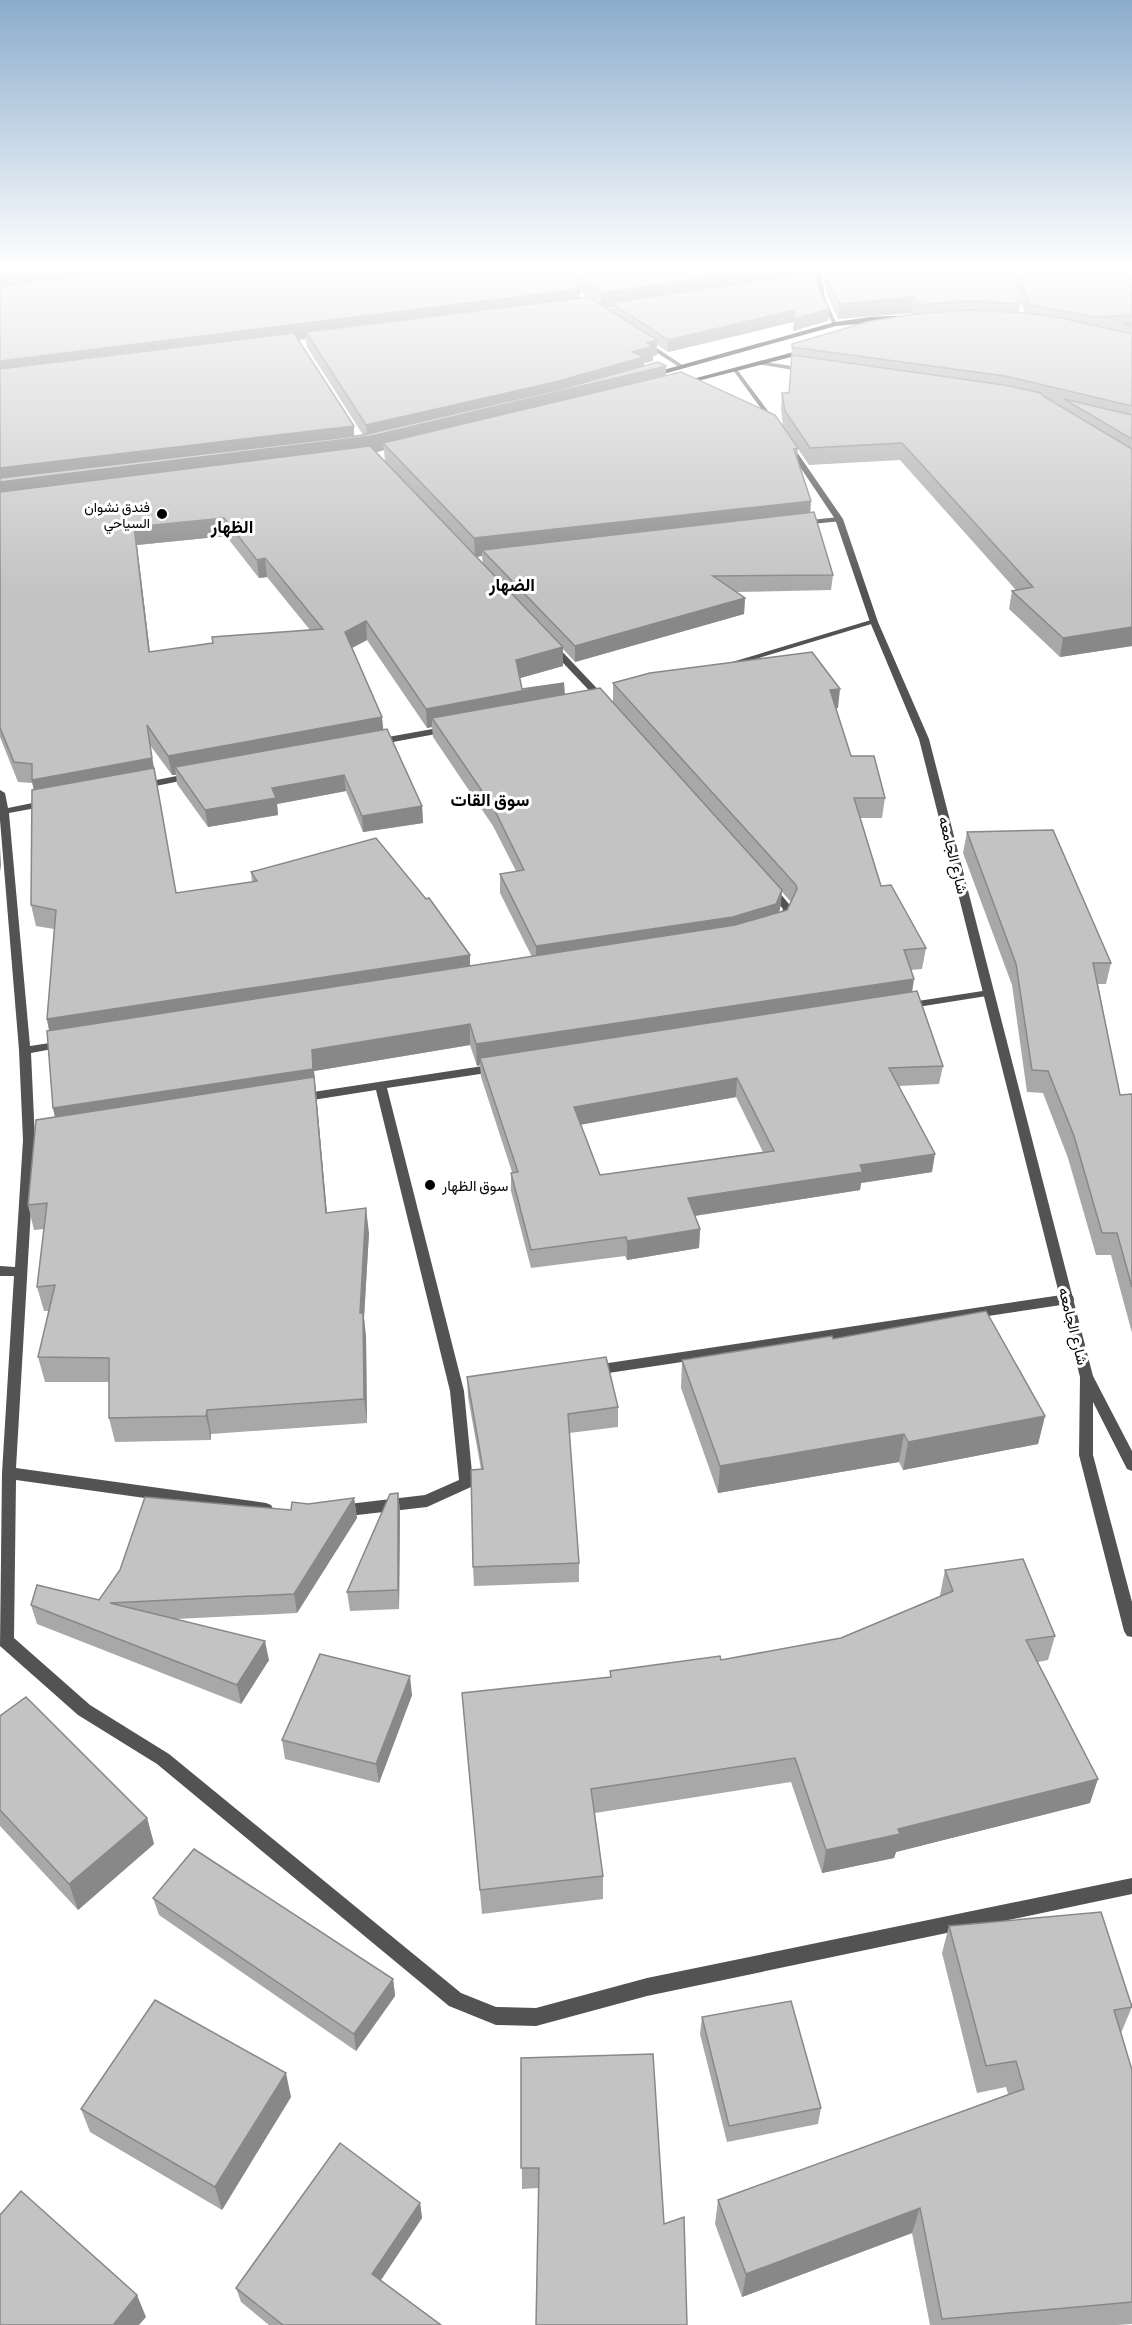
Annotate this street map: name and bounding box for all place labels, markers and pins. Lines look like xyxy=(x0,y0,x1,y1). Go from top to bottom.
place label: فندق نشوان السياحي xyxy=(84,498,150,535)
marker: فندق نشوان السياحي xyxy=(155,507,169,521)
place label: سوق الظهار xyxy=(441,1176,508,1195)
marker: سوق الظهار xyxy=(423,1178,437,1192)

